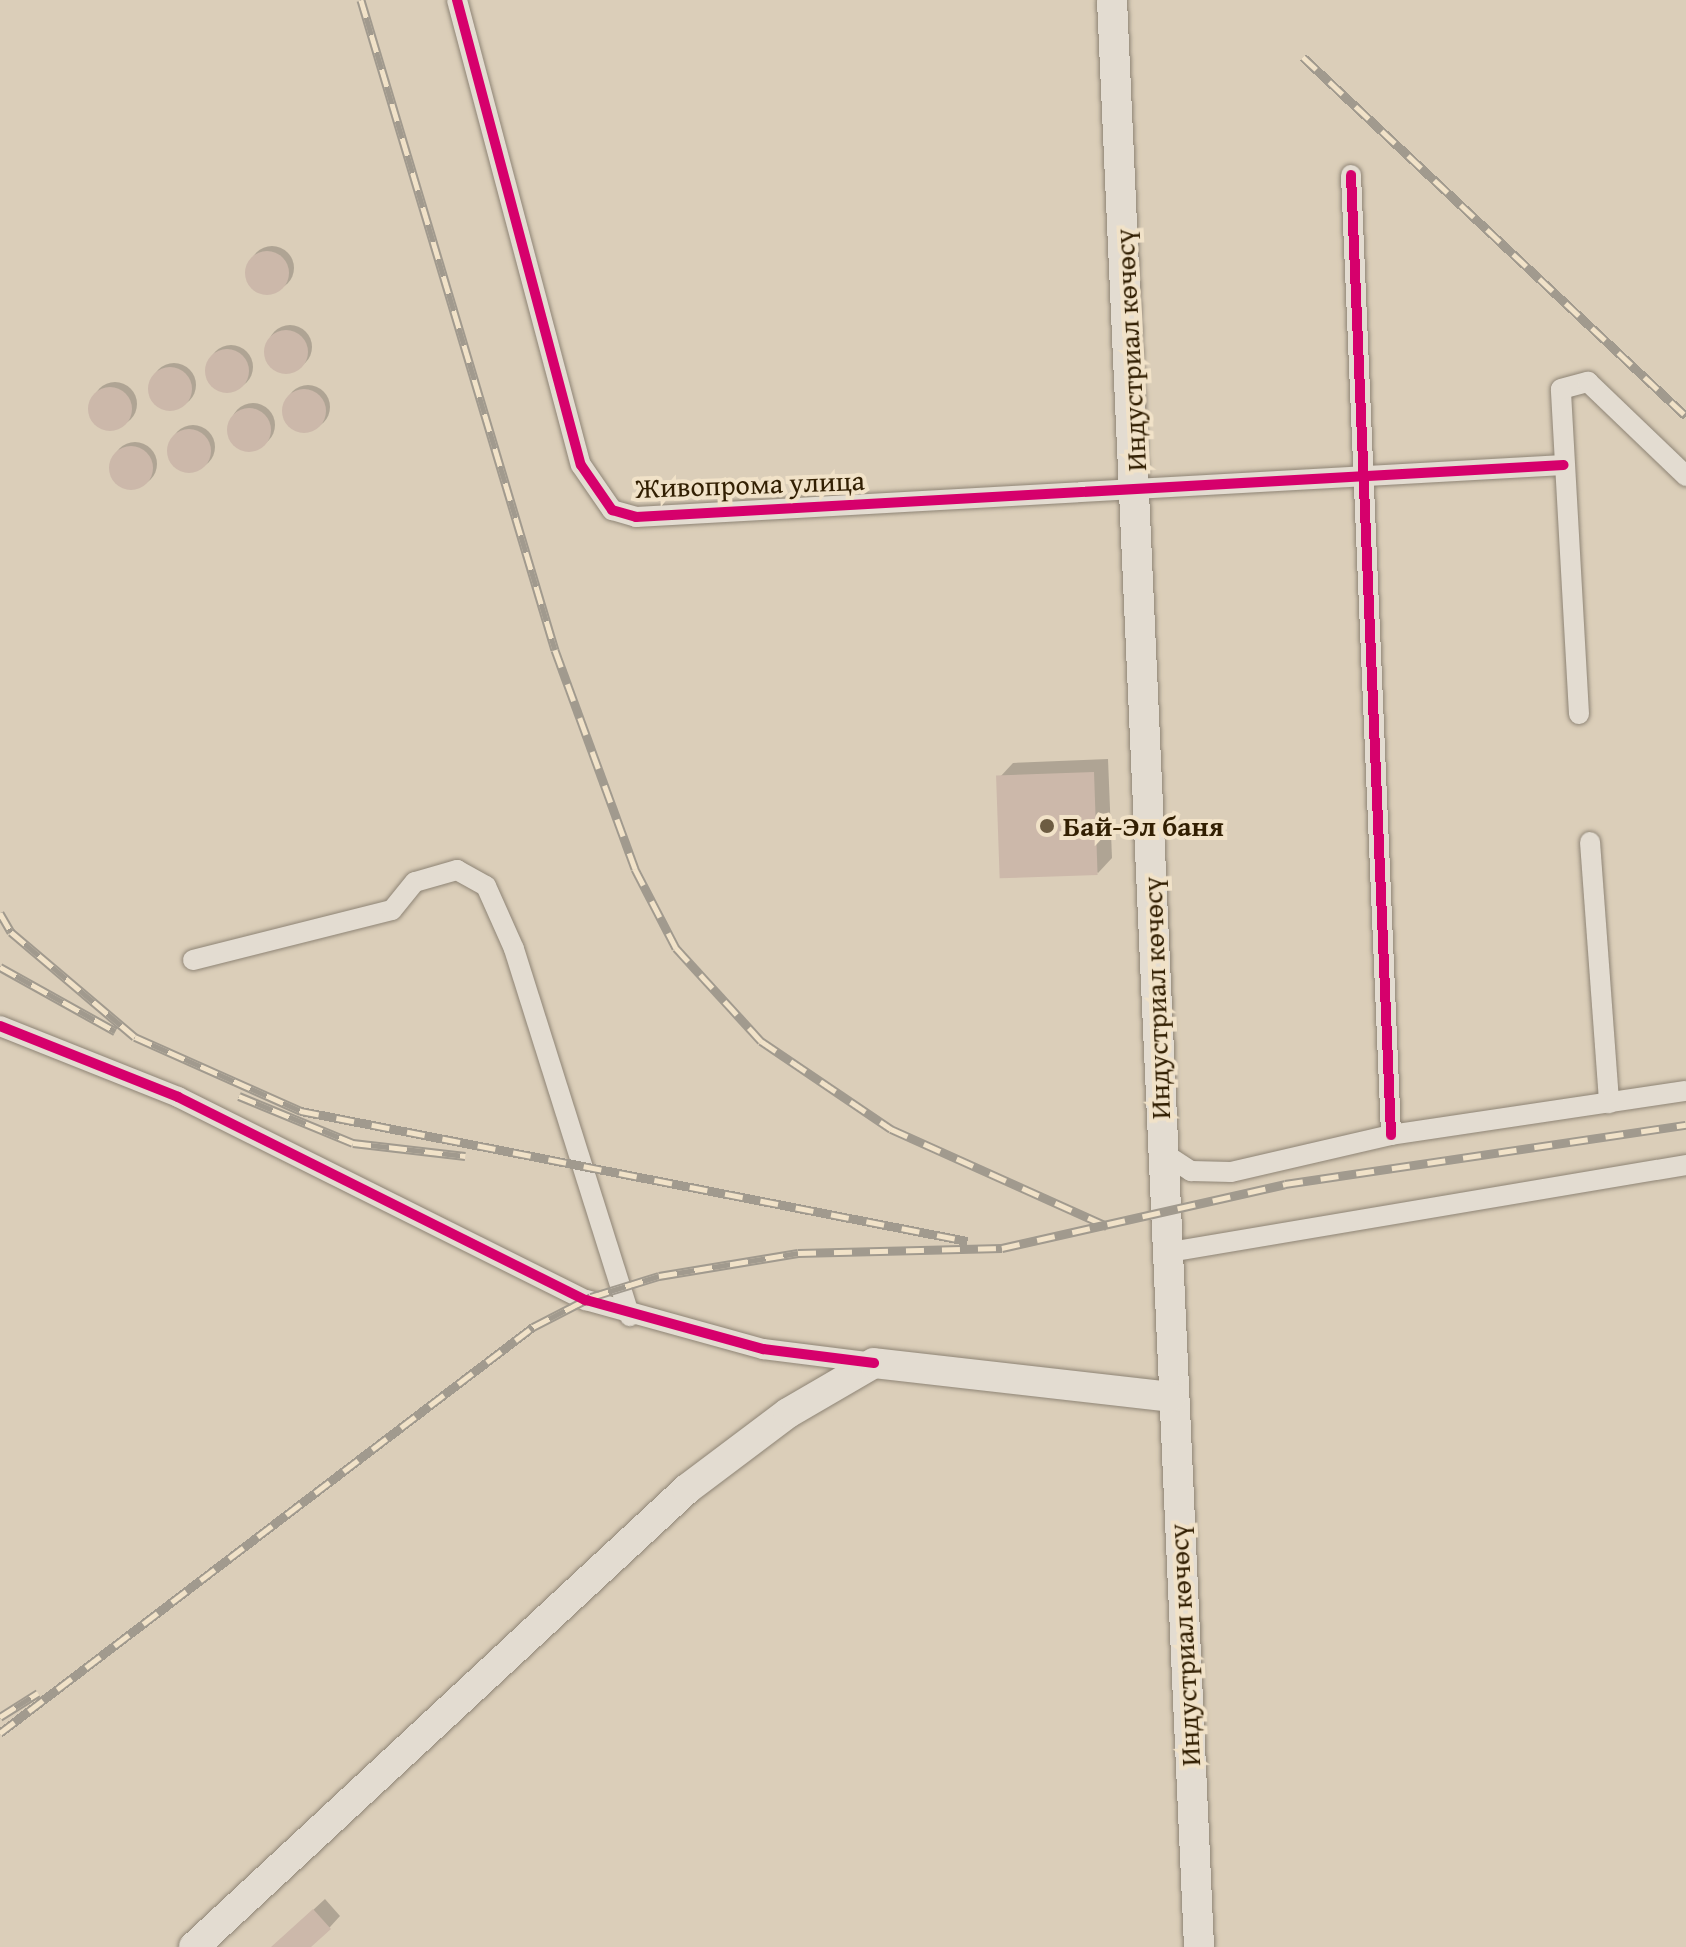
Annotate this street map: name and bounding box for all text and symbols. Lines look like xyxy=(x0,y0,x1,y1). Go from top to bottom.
street label: Индустриал көчөсү xyxy=(1107,228,1153,472)
street label: Живопрома улица xyxy=(635,463,865,505)
place label: Бай-Эл баня xyxy=(1063,809,1224,843)
marker: Бай-Эл баня xyxy=(1038,817,1056,835)
street label: Индустриал көчөсү xyxy=(1135,876,1177,1120)
street label: Индустриал көчөсү xyxy=(1161,1523,1207,1767)

